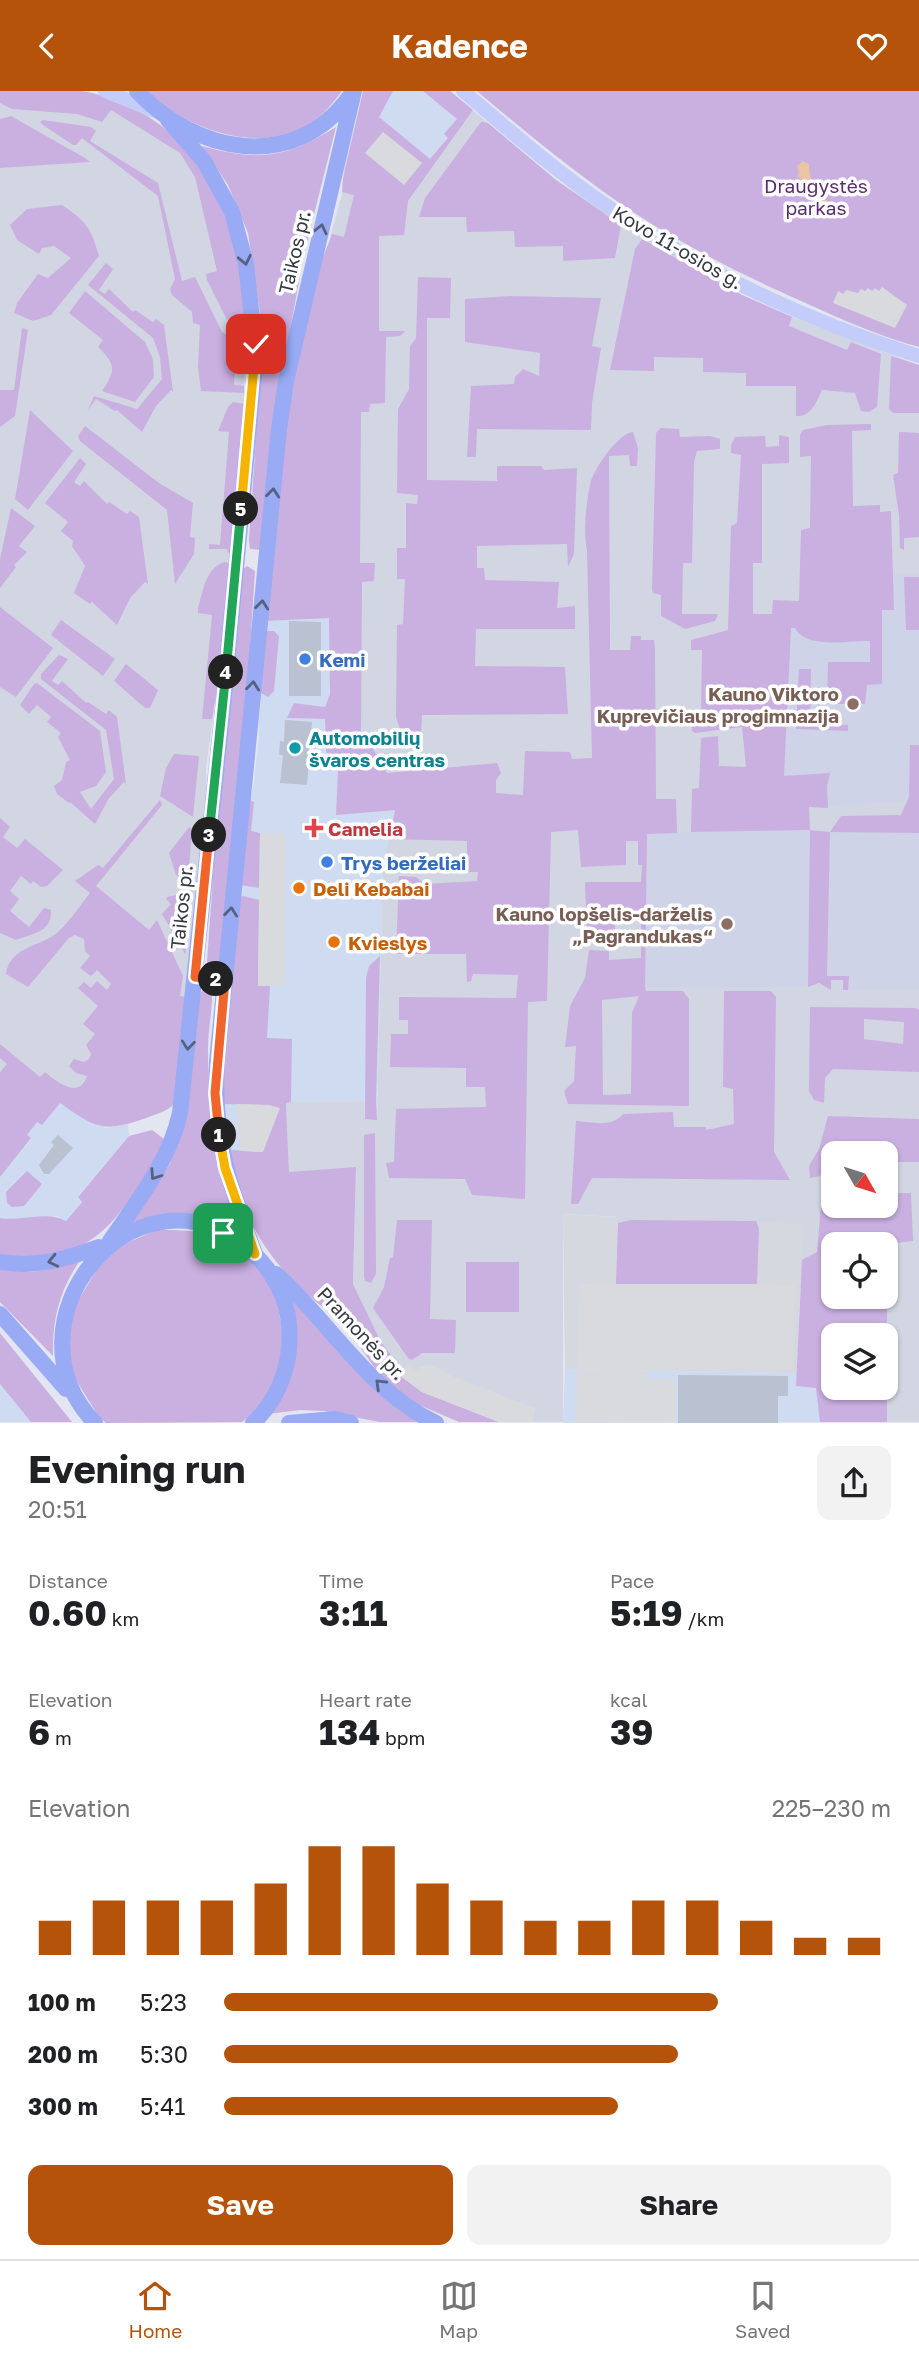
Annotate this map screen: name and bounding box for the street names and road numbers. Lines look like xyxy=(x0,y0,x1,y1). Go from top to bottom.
street label: Kovo 11-osios g. xyxy=(609,201,747,293)
street label: Taikos pr. xyxy=(273,208,315,296)
street label: Taikos pr. xyxy=(165,864,197,950)
street label: Pramonės pr. xyxy=(313,1282,411,1384)

